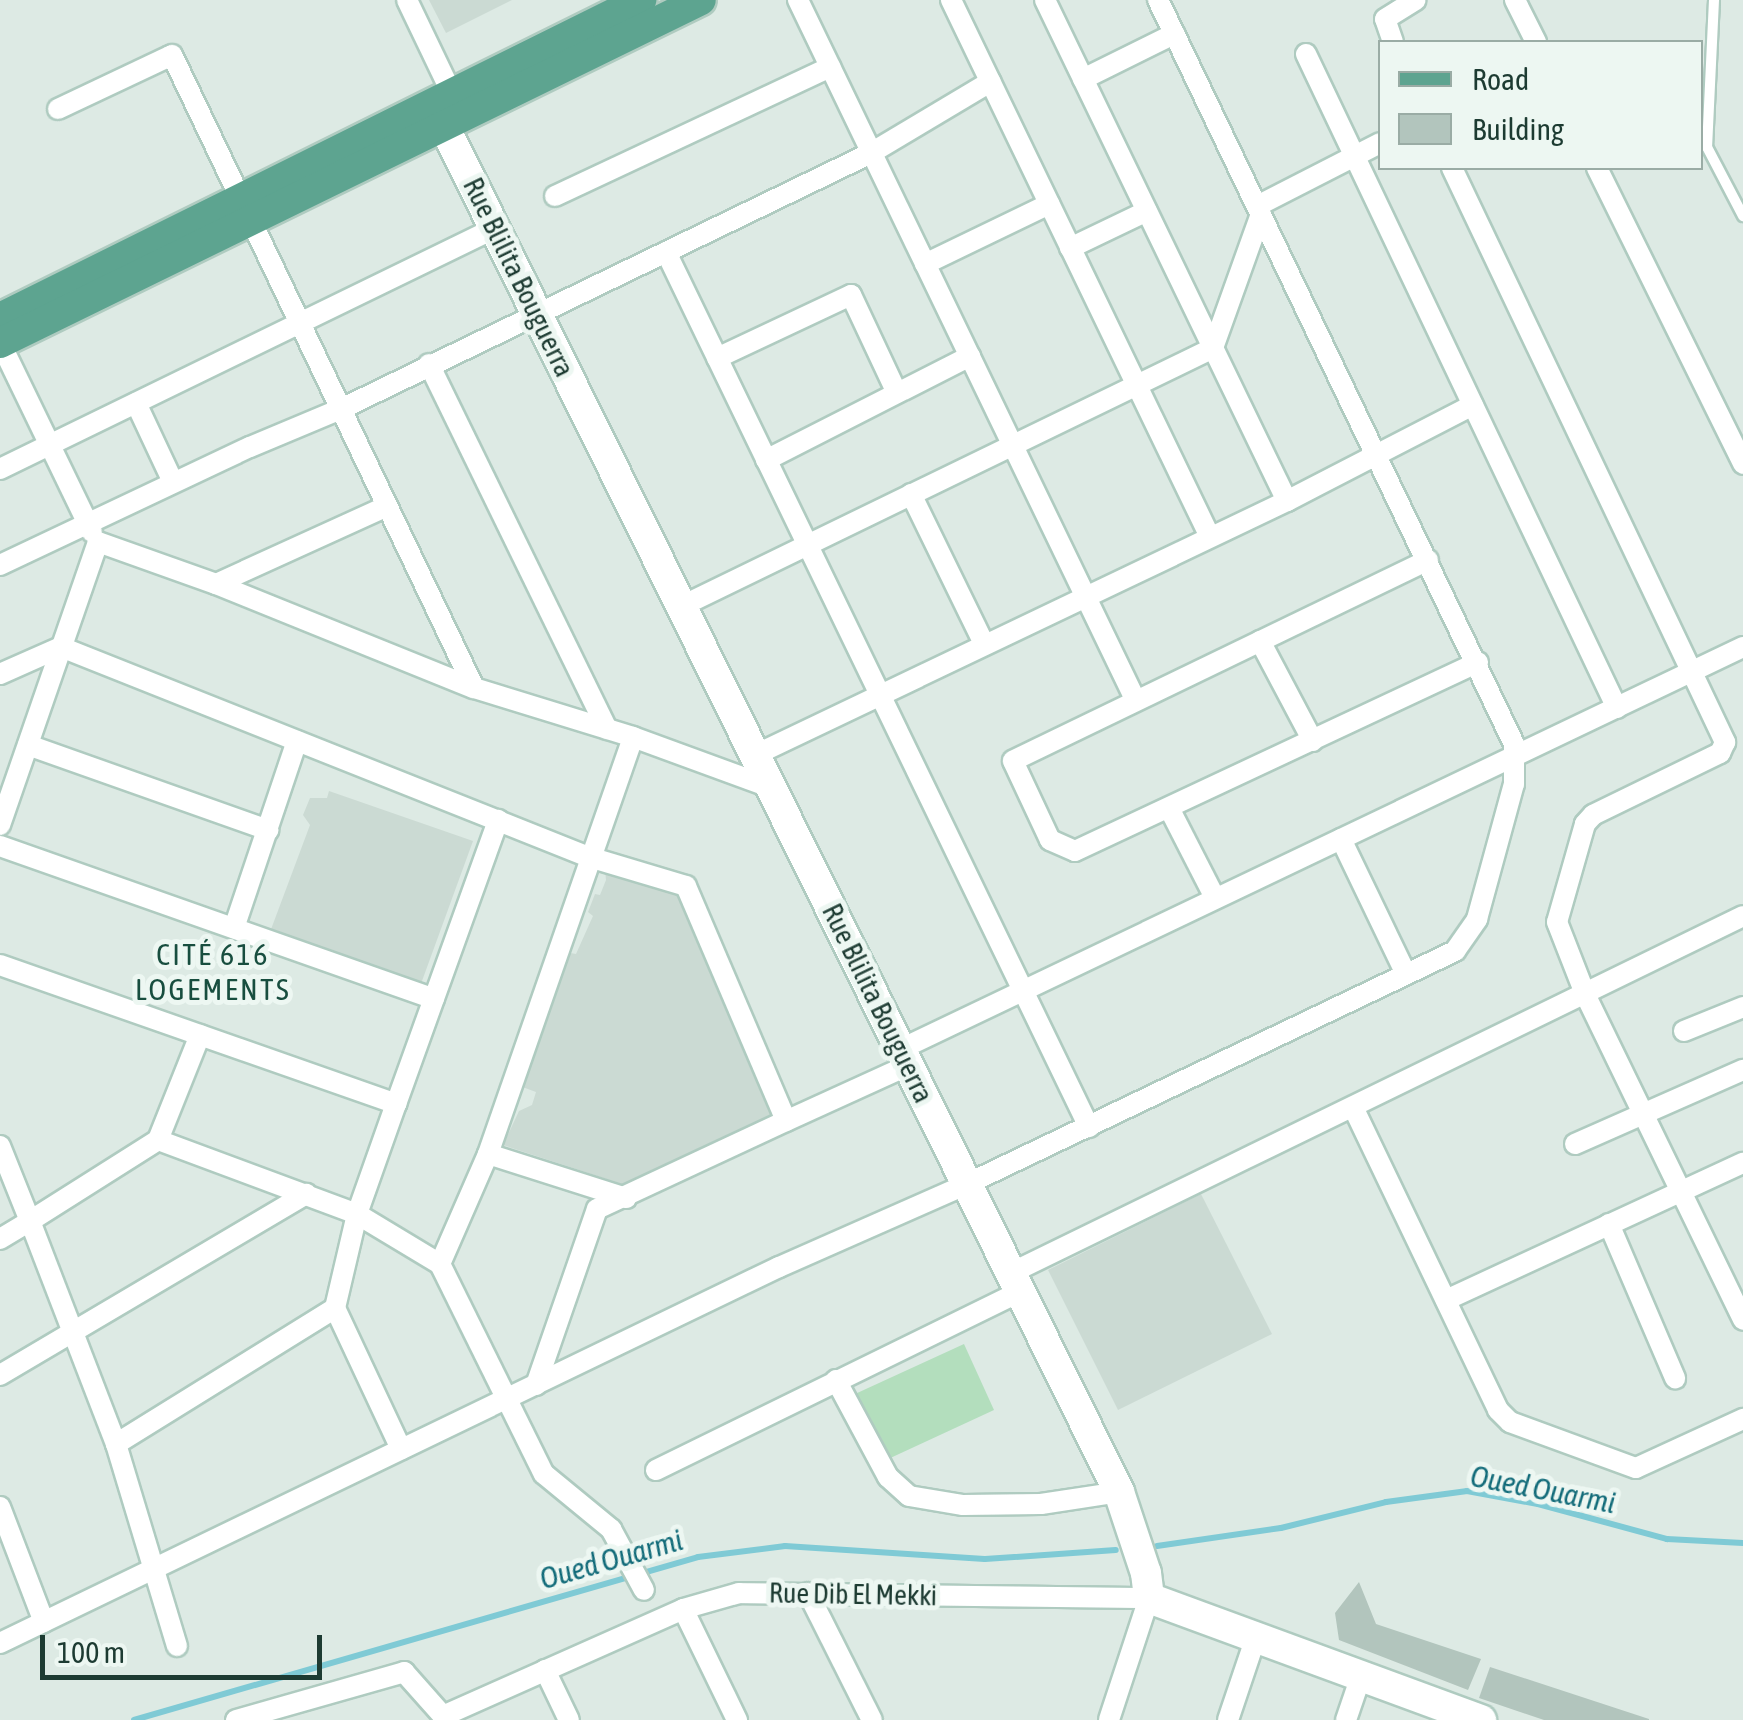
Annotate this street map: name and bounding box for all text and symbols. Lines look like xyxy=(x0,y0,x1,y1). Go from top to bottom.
legend xyxy=(1378,40,1703,170)
text: Road xyxy=(1472,62,1529,96)
text: Building xyxy=(1472,112,1564,146)
street label: Rue Blilita Bouguerra xyxy=(456,172,582,382)
street label: Rue Blilita Bouguerra xyxy=(815,898,941,1108)
district label: CITÉ 616 LOGEMENTS xyxy=(135,936,291,1006)
water label: Oued Ouarmi xyxy=(1468,1457,1618,1521)
water label: Oued Ouarmi xyxy=(536,1521,686,1597)
street label: Rue Dib El Mekki xyxy=(769,1576,937,1612)
scale bar xyxy=(45,1615,328,1677)
text: 100 m xyxy=(57,1635,125,1669)

